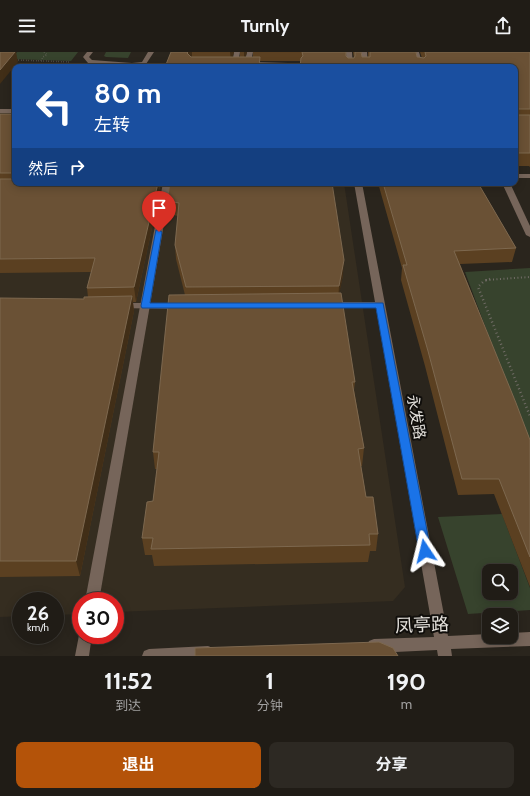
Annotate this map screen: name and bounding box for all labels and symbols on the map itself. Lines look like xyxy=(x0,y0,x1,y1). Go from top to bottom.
pin xyxy=(142,191,176,232)
street label: 永发路 xyxy=(403,393,429,441)
position arrow xyxy=(404,530,446,572)
speed limit sign: 30 xyxy=(72,592,124,644)
street label: 凤亭路 xyxy=(395,613,449,637)

